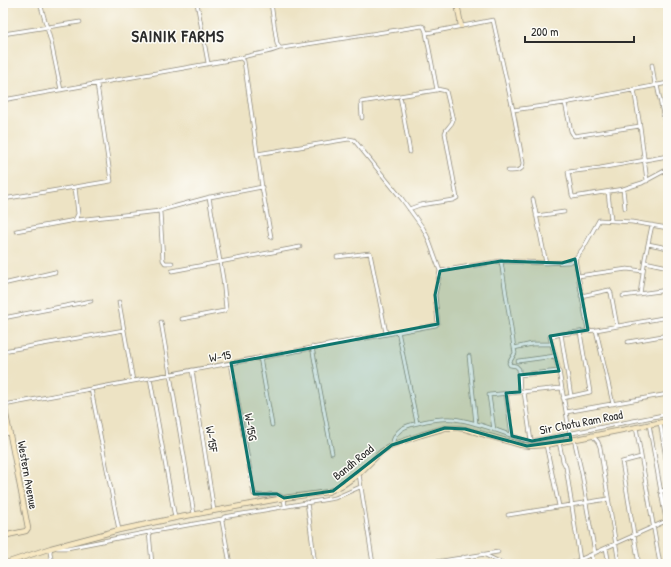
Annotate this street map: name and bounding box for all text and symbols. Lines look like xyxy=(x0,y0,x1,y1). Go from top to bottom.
scale bar xyxy=(525,18,634,44)
text: 200 m xyxy=(531,23,558,40)
district label: SAINIK FARMS xyxy=(131,25,225,47)
street label: W-15 xyxy=(208,346,232,366)
street label: Sir Chotu Ram Road xyxy=(538,406,624,438)
street label: W-15G xyxy=(240,412,262,442)
street label: W-15F xyxy=(202,425,223,454)
street label: Western Avenue xyxy=(14,440,42,511)
street label: Bandh Road xyxy=(329,440,377,484)

